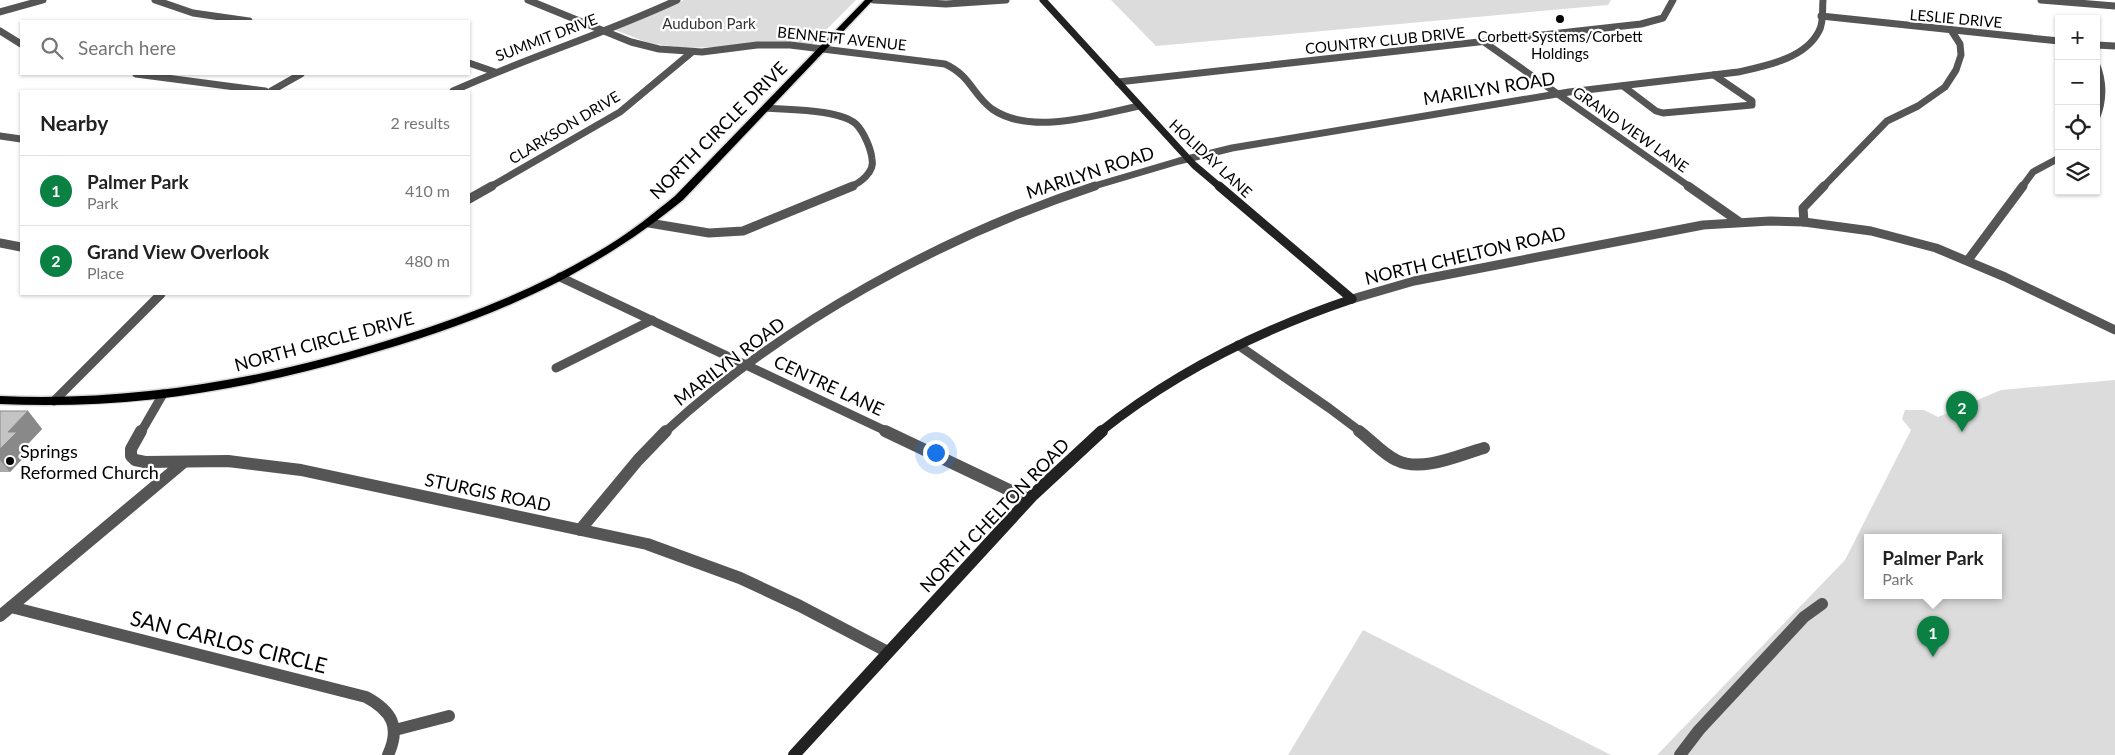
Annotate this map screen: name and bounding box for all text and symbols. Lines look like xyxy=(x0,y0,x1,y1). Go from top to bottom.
street label: LESLIE DRIVE xyxy=(1909,5,2003,31)
street label: SUMMIT DRIVE xyxy=(493,9,599,65)
marker: Corbett Systems/Corbett Holdings xyxy=(1554,13,1566,25)
park label: Audubon Park xyxy=(662,14,756,32)
map controls xyxy=(2055,15,2100,195)
button: + xyxy=(2055,15,2100,60)
search box xyxy=(20,20,470,75)
street label: BENNETT AVENUE xyxy=(776,22,908,54)
street label: COUNTRY CLUB DRIVE xyxy=(1304,23,1466,57)
place label: Corbett Systems/Corbett Holdings xyxy=(1477,27,1643,62)
icon: search xyxy=(38,34,66,62)
text: Search here xyxy=(78,36,176,59)
street label: NORTH CIRCLE DRIVE xyxy=(645,57,791,203)
button: − xyxy=(2055,60,2100,105)
street label: MARILYN ROAD xyxy=(1421,67,1557,109)
street label: GRAND VIEW LANE xyxy=(1570,82,1692,176)
street label: CLARKSON DRIVE xyxy=(505,87,623,167)
button: locate xyxy=(2055,105,2100,150)
text: Nearby xyxy=(40,110,108,135)
text: 2 results xyxy=(390,113,450,132)
street label: HOLIDAY LANE xyxy=(1166,115,1256,201)
street label: MARILYN ROAD xyxy=(1023,141,1157,203)
button: layers xyxy=(2055,150,2100,195)
text: Palmer Park xyxy=(87,170,189,193)
text: 1 xyxy=(51,181,61,200)
text: 410 m xyxy=(405,181,450,200)
text: Park xyxy=(87,193,118,212)
street label: NORTH CHELTON ROAD xyxy=(1362,221,1568,289)
text: Grand View Overlook xyxy=(87,240,269,263)
text: 2 xyxy=(51,251,61,270)
text: 480 m xyxy=(405,251,450,270)
text: Place xyxy=(87,263,124,282)
street label: NORTH CIRCLE DRIVE xyxy=(232,306,416,376)
street label: MARILYN ROAD xyxy=(669,312,789,410)
street label: CENTRE LANE xyxy=(771,350,887,420)
pin: 2 xyxy=(1946,391,1978,432)
street label: NORTH CHELTON ROAD xyxy=(915,433,1073,597)
place label: Springs Reformed Church xyxy=(20,440,159,483)
your location xyxy=(923,440,949,466)
marker: Springs Reformed Church xyxy=(4,455,16,467)
street label: STURGIS ROAD xyxy=(423,468,553,516)
popup xyxy=(1864,534,2002,599)
text: Palmer Park xyxy=(1882,546,1984,569)
text: Park xyxy=(1882,569,1913,588)
street label: SAN CARLOS CIRCLE xyxy=(128,604,330,678)
pin: 1 xyxy=(1917,616,1949,657)

